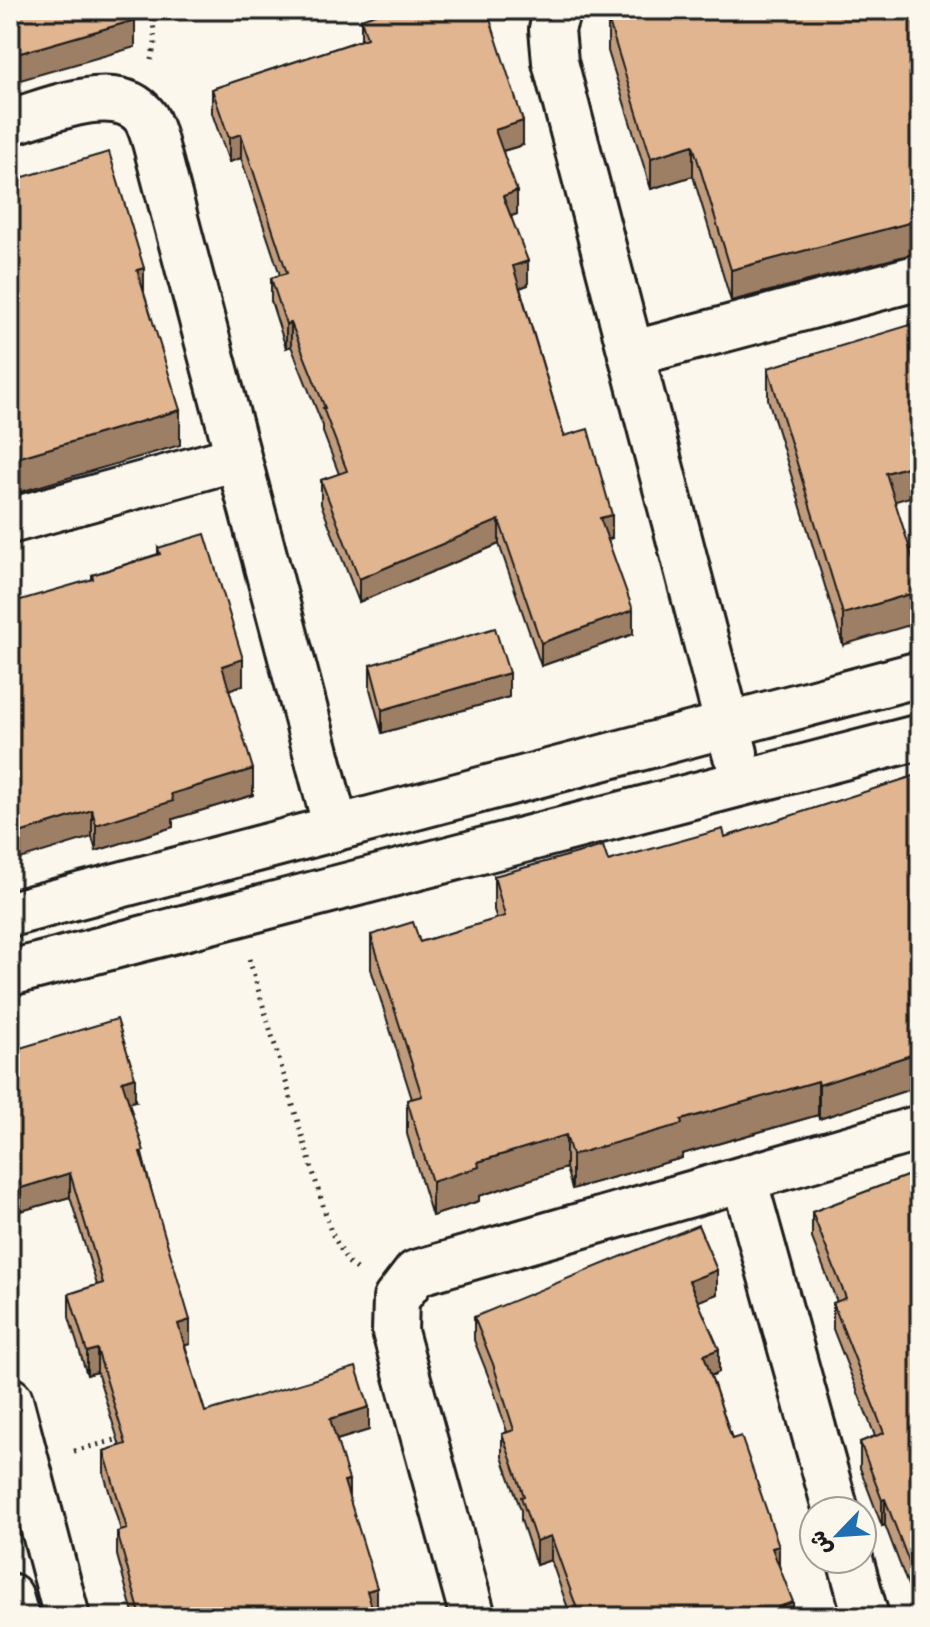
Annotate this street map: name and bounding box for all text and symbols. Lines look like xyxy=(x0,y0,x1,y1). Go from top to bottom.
north arrow xyxy=(798,1495,878,1575)
text: ش xyxy=(802,1527,838,1560)

